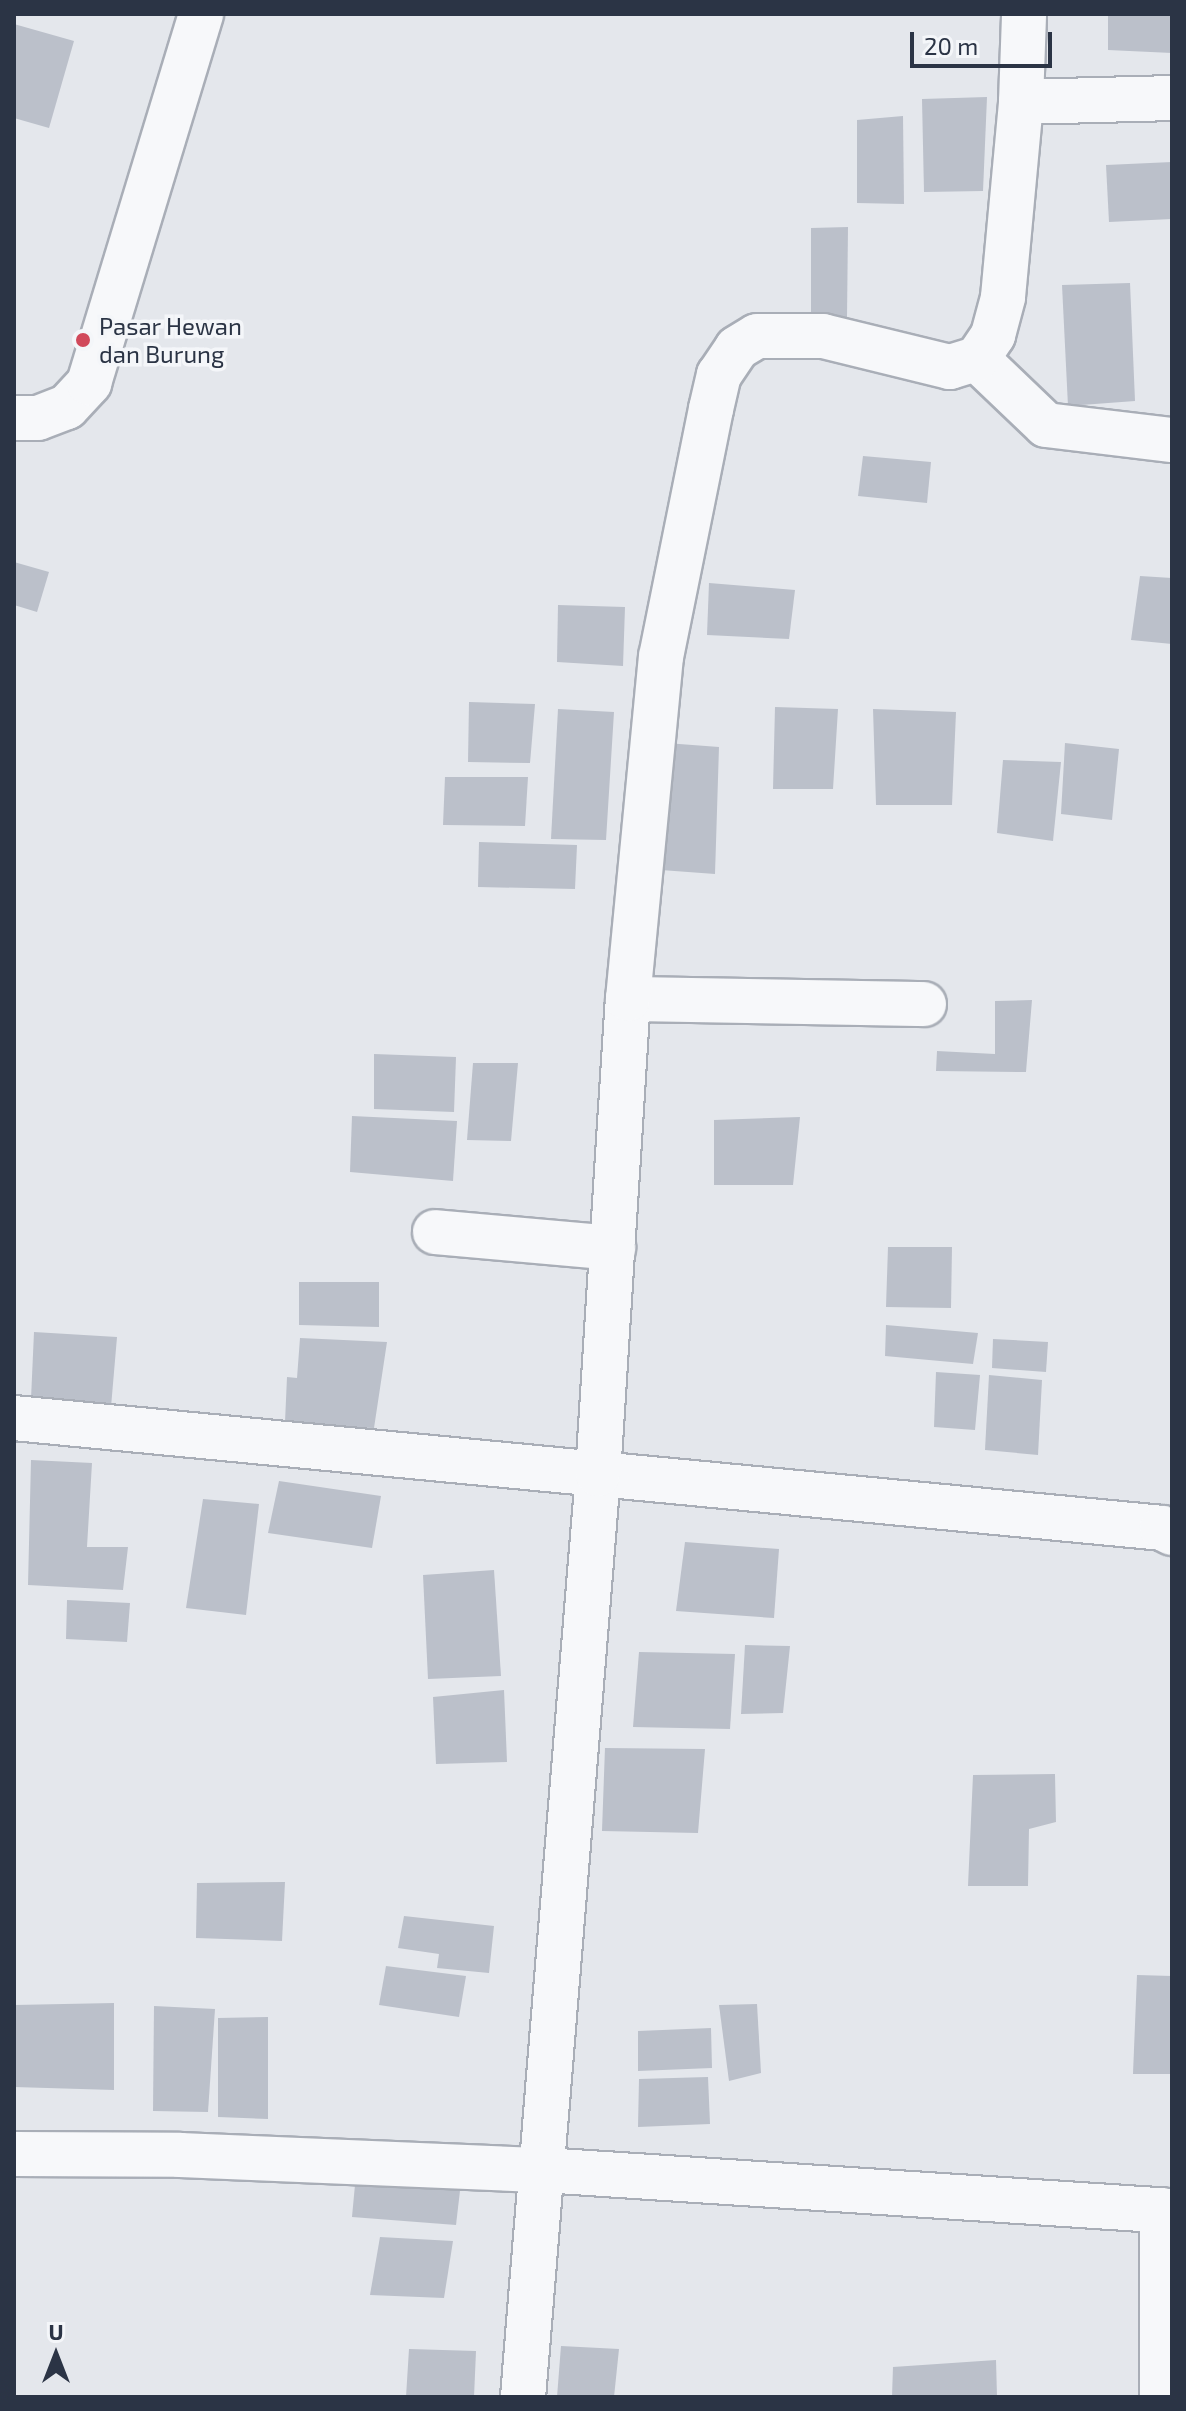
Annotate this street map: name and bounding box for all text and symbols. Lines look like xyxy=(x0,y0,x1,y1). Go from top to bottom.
scale bar xyxy=(914,16,1056,66)
text: 20 m xyxy=(924,31,978,60)
place label: Pasar Hewan dan Burung xyxy=(99,312,242,368)
marker: Pasar Hewan dan Burung xyxy=(74,331,92,349)
north arrow xyxy=(16,2315,96,2395)
text: U xyxy=(48,2318,64,2344)

